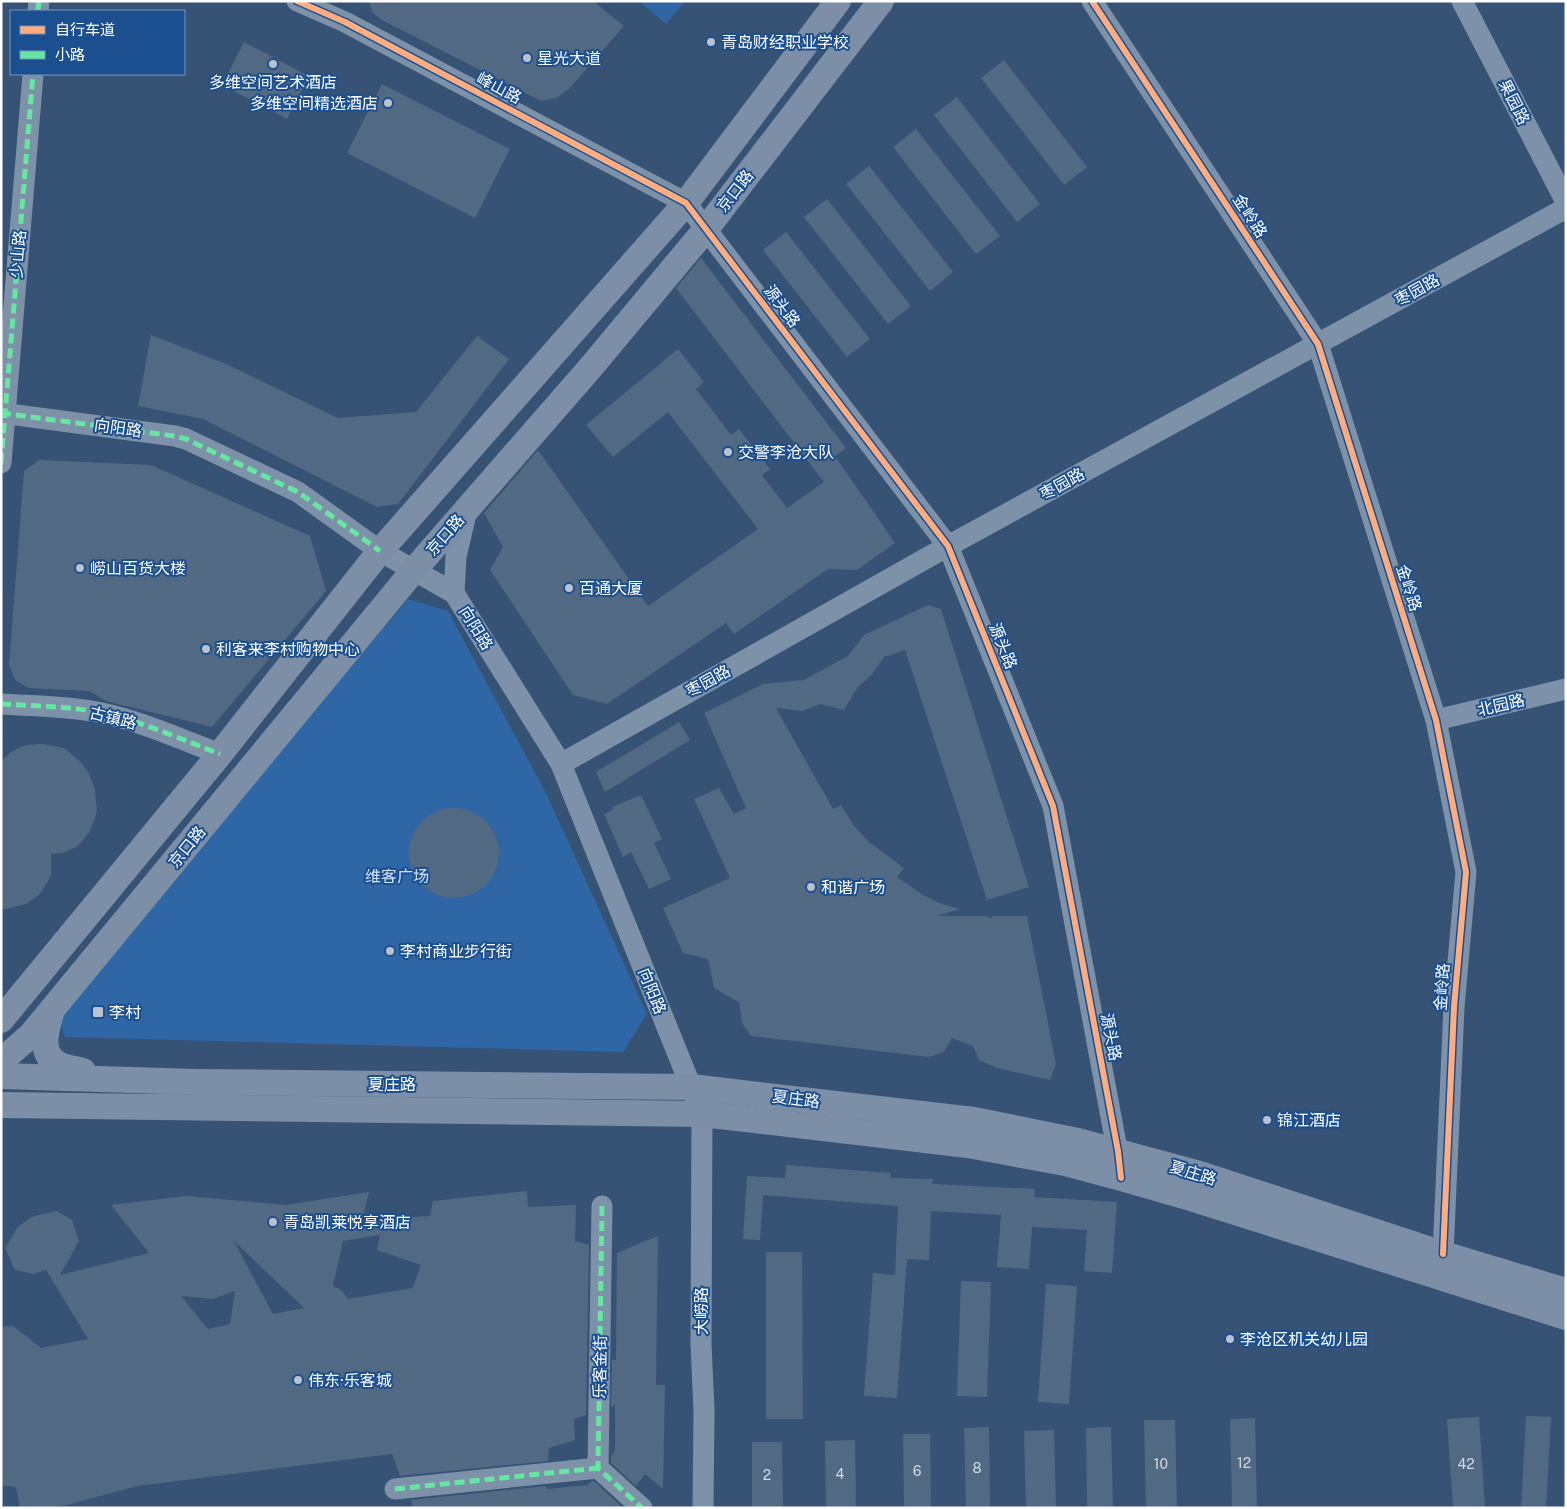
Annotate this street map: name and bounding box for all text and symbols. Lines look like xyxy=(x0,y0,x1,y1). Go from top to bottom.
legend xyxy=(10,10,185,75)
text: 自行车道 xyxy=(55,21,115,38)
place label: 青岛财经职业学校 xyxy=(721,33,849,52)
marker: 青岛财经职业学校 xyxy=(705,36,717,48)
text: 小路 xyxy=(55,46,85,63)
place label: 星光大道 xyxy=(537,49,601,68)
marker: 星光大道 xyxy=(521,52,533,64)
marker: 多维空间艺术酒店 xyxy=(267,58,279,70)
street label: 峰山路 xyxy=(473,68,525,108)
place label: 多维空间艺术酒店 xyxy=(209,73,337,92)
street label: 果园路 xyxy=(1495,76,1533,128)
place label: 多维空间精选酒店 xyxy=(250,94,378,113)
marker: 多维空间精选酒店 xyxy=(382,97,394,109)
street label: 京口路 xyxy=(713,166,757,216)
street label: 金岭路 xyxy=(1229,191,1271,241)
street label: 少山路 xyxy=(6,229,30,279)
street label: 枣园路 xyxy=(1391,270,1443,310)
street label: 源头路 xyxy=(760,281,804,331)
street label: 向阳路 xyxy=(93,415,143,441)
place label: 交警李沧大队 xyxy=(738,443,834,462)
marker: 交警李沧大队 xyxy=(722,446,734,458)
street label: 枣园路 xyxy=(1036,464,1088,504)
street label: 京口路 xyxy=(422,511,468,559)
place label: 崂山百货大楼 xyxy=(90,559,186,578)
marker: 崂山百货大楼 xyxy=(74,562,86,574)
street label: 金岭路 xyxy=(1393,562,1425,614)
place label: 百通大厦 xyxy=(579,579,643,598)
marker: 百通大厦 xyxy=(563,582,575,594)
street label: 向阳路 xyxy=(455,603,497,653)
street label: 源头路 xyxy=(985,620,1021,672)
place label: 利客来李村购物中心 xyxy=(216,640,360,659)
marker: 利客来李村购物中心 xyxy=(200,643,212,655)
street label: 枣园路 xyxy=(682,661,734,701)
street label: 北园路 xyxy=(1475,690,1527,720)
street label: 古镇路 xyxy=(87,703,139,733)
street label: 京口路 xyxy=(165,822,209,872)
park label: 维客广场 xyxy=(365,867,429,886)
place label: 和谐广场 xyxy=(821,878,885,897)
marker: 和谐广场 xyxy=(805,881,817,893)
place label: 李村商业步行街 xyxy=(400,942,512,961)
marker: 李村商业步行街 xyxy=(384,945,396,957)
street label: 金岭路 xyxy=(1431,962,1453,1012)
street label: 向阳路 xyxy=(634,965,670,1017)
place label: 李村 xyxy=(109,1003,141,1022)
marker: 李村 xyxy=(91,1005,105,1019)
street label: 源头路 xyxy=(1097,1012,1125,1062)
street label: 夏庄路 xyxy=(368,1075,416,1094)
street label: 夏庄路 xyxy=(771,1087,821,1111)
place label: 锦江酒店 xyxy=(1277,1111,1341,1130)
marker: 锦江酒店 xyxy=(1261,1114,1273,1126)
street label: 夏庄路 xyxy=(1167,1157,1219,1189)
place label: 青岛凯莱悦享酒店 xyxy=(283,1213,411,1232)
marker: 青岛凯莱悦享酒店 xyxy=(267,1216,279,1228)
street label: 大崂路 xyxy=(692,1287,711,1335)
place label: 李沧区机关幼儿园 xyxy=(1240,1330,1368,1349)
marker: 李沧区机关幼儿园 xyxy=(1224,1333,1236,1345)
street label: 乐客金街 xyxy=(590,1335,610,1399)
place label: 伟东·乐客城 xyxy=(308,1371,392,1390)
marker: 伟东·乐客城 xyxy=(292,1374,304,1386)
house number: 12 xyxy=(1237,1455,1251,1471)
house number: 10 xyxy=(1154,1456,1168,1472)
house number: 42 xyxy=(1457,1456,1475,1472)
house number: 8 xyxy=(972,1460,982,1476)
house number: 6 xyxy=(913,1463,922,1479)
house number: 4 xyxy=(836,1466,845,1482)
house number: 2 xyxy=(763,1467,771,1483)

